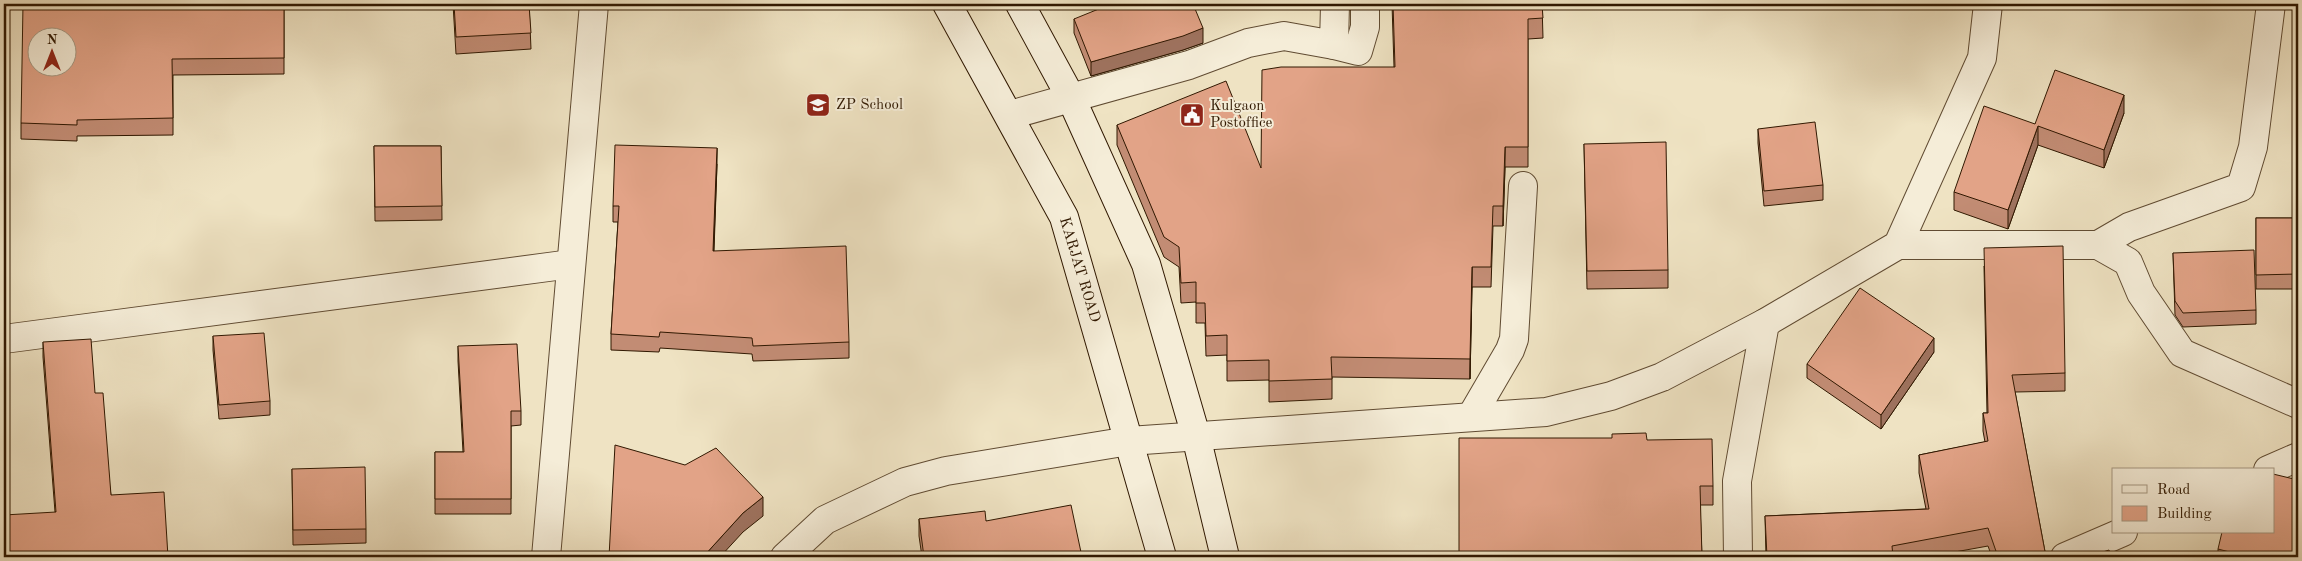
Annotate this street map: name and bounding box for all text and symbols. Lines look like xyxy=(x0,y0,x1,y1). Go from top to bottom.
north arrow xyxy=(28,28,78,78)
text: N xyxy=(47,33,58,47)
school or university icon: ZP School xyxy=(805,92,831,118)
place label: ZP School xyxy=(836,98,903,113)
place label: Kulgaon Postoffice xyxy=(1210,99,1273,131)
public building icon: Kulgaon Postoffice xyxy=(1179,102,1205,128)
street label: KARJAT ROAD xyxy=(1056,216,1102,324)
legend xyxy=(2112,468,2274,534)
text: Road xyxy=(2157,483,2191,498)
text: Building xyxy=(2157,507,2212,522)

